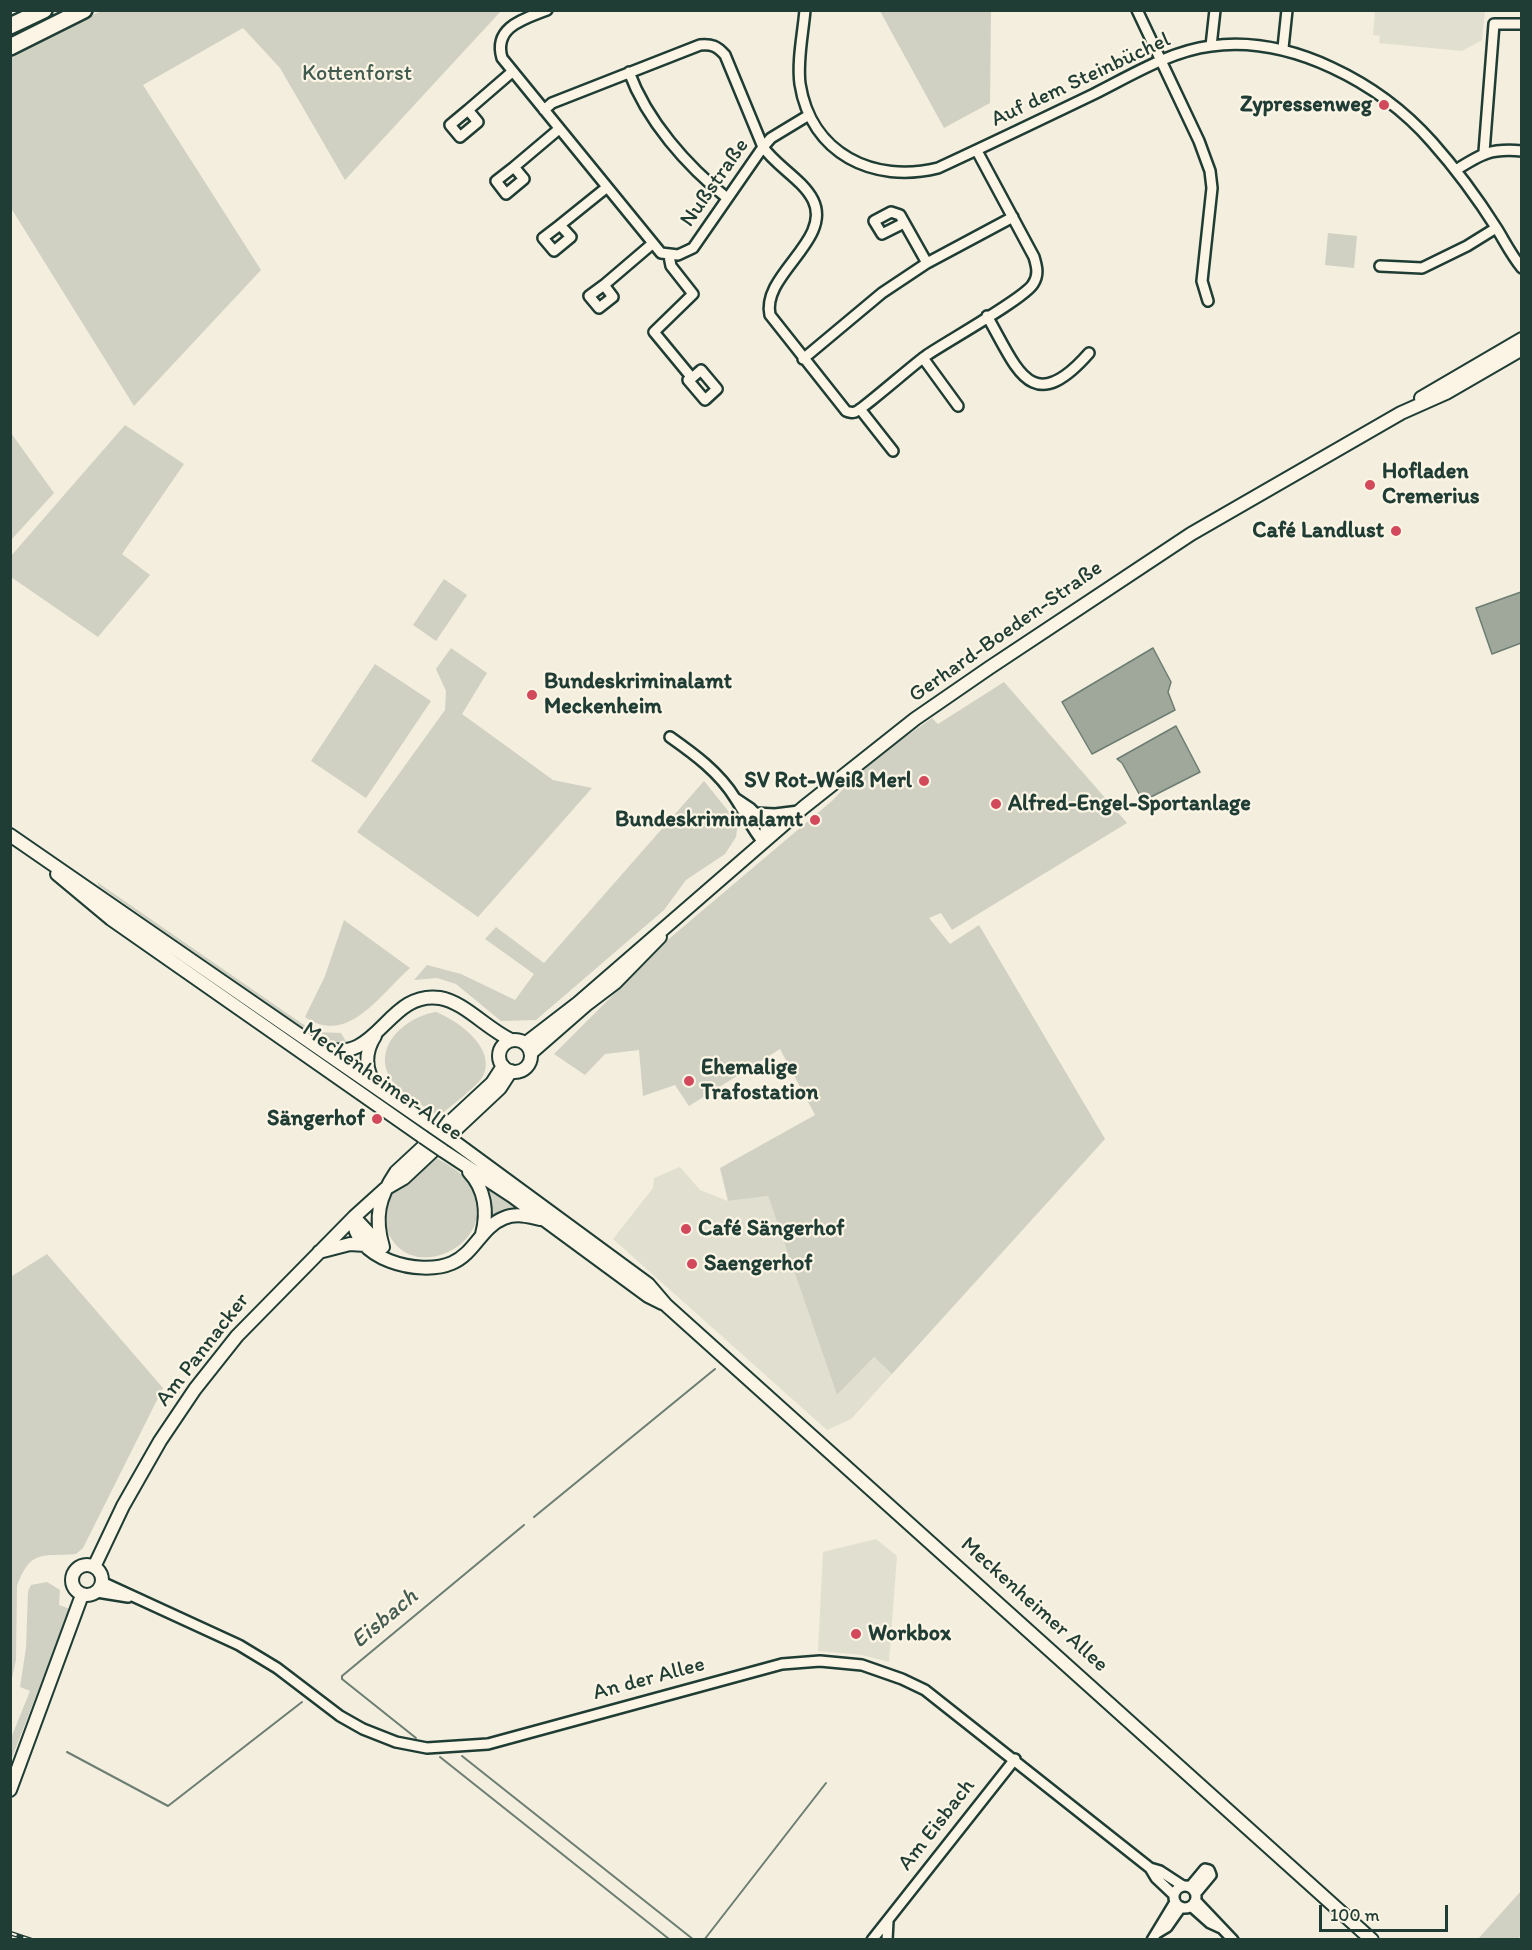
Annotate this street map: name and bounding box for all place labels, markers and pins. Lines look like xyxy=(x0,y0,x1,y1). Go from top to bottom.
place label: Zypressenweg xyxy=(1240,92,1372,118)
marker: Zypressenweg xyxy=(1377,98,1391,112)
place label: Hofladen Cremerius xyxy=(1382,459,1480,511)
marker: Hofladen Cremerius xyxy=(1363,478,1377,492)
place label: Café Landlust xyxy=(1252,518,1384,544)
marker: Café Landlust xyxy=(1389,524,1403,538)
place label: Bundeskriminalamt Meckenheim xyxy=(544,669,732,720)
marker: Bundeskriminalamt Meckenheim xyxy=(525,688,539,702)
place label: SV Rot-Weiß Merl xyxy=(744,768,912,794)
marker: SV Rot-Weiß Merl xyxy=(917,774,931,788)
place label: Alfred-Engel-Sportanlage xyxy=(1008,791,1251,817)
marker: Alfred-Engel-Sportanlage xyxy=(989,797,1003,811)
place label: Bundeskriminalamt xyxy=(615,807,803,833)
marker: Bundeskriminalamt xyxy=(808,813,822,827)
place label: Ehemalige Trafostation xyxy=(701,1055,819,1106)
marker: Ehemalige Trafostation xyxy=(682,1074,696,1088)
place label: Sängerhof xyxy=(267,1106,365,1132)
marker: Sängerhof xyxy=(370,1112,384,1126)
place label: Café Sängerhof xyxy=(698,1216,845,1242)
marker: Café Sängerhof xyxy=(679,1222,693,1236)
place label: Saengerhof xyxy=(704,1251,813,1277)
marker: Saengerhof xyxy=(685,1257,699,1271)
place label: Workbox xyxy=(868,1621,951,1647)
marker: Workbox xyxy=(849,1627,863,1641)

